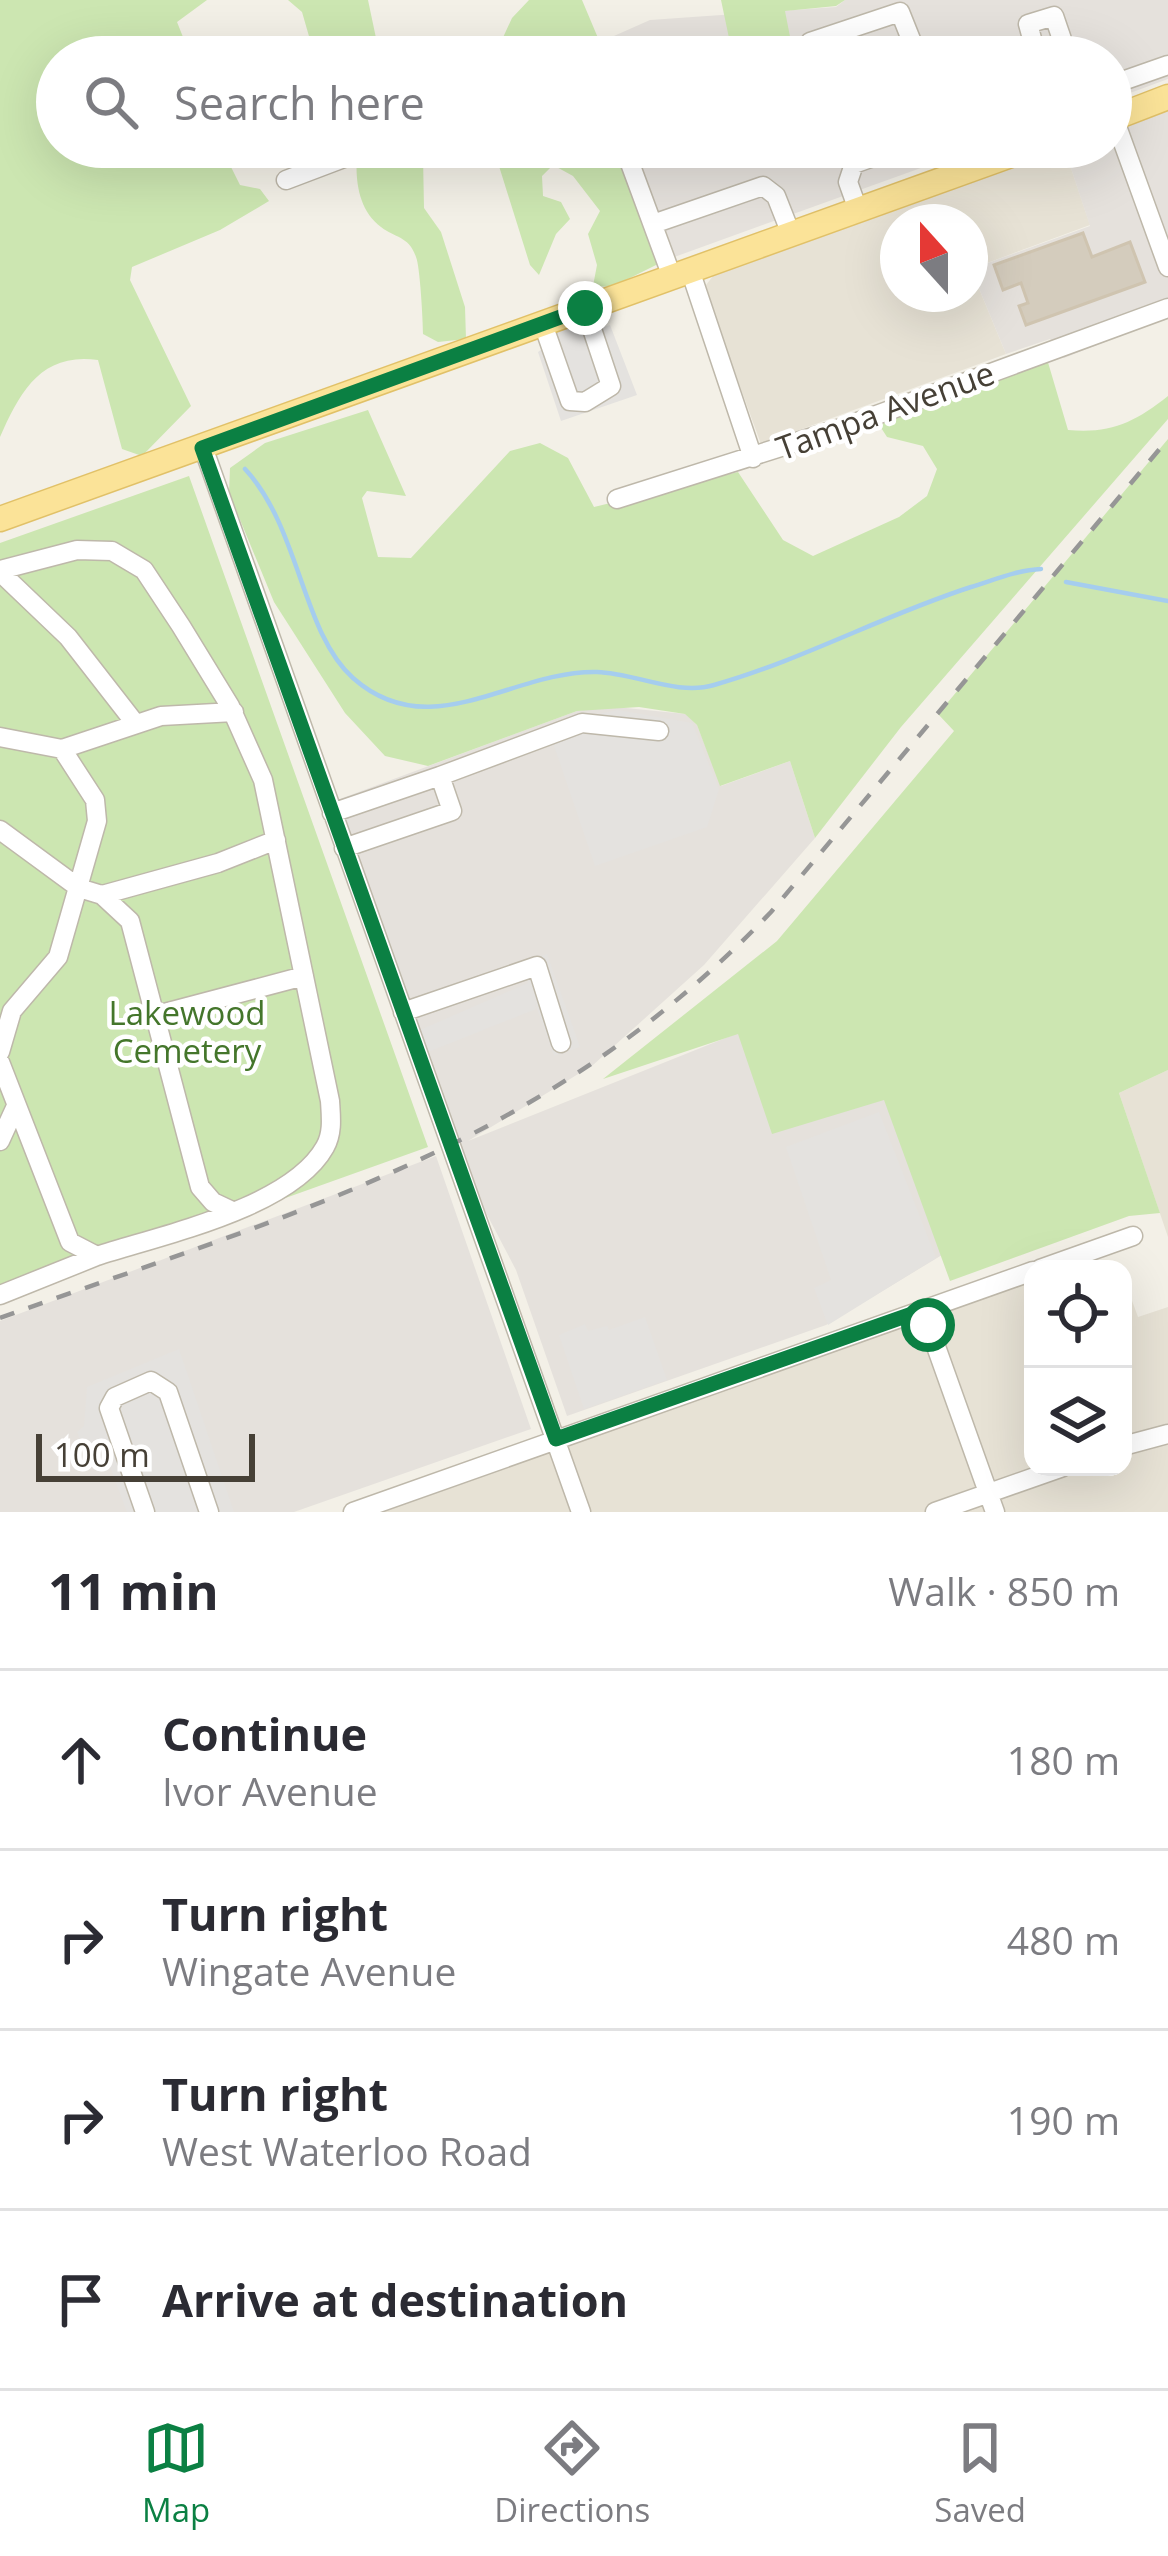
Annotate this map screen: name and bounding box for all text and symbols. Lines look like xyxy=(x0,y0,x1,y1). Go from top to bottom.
search box xyxy=(36,36,1132,168)
icon: search xyxy=(78,69,144,135)
text: Search here xyxy=(174,72,425,133)
north arrow xyxy=(880,204,988,312)
route end xyxy=(558,281,612,335)
street label: Tampa Avenue xyxy=(770,350,1000,470)
park label: Lakewood Cemetery xyxy=(109,990,265,1073)
map controls xyxy=(1024,1260,1132,1476)
button: locate xyxy=(1024,1260,1132,1368)
route start xyxy=(901,1298,955,1352)
button: layers xyxy=(1024,1368,1132,1476)
scale bar xyxy=(36,1428,255,1481)
text: 100 m xyxy=(54,1432,150,1477)
text: 11 min xyxy=(48,1555,219,1625)
text: Walk · 850 m xyxy=(888,1564,1120,1617)
text: Continue xyxy=(162,1703,367,1764)
icon: ahead xyxy=(48,1727,114,1793)
text: 180 m xyxy=(1007,1733,1120,1786)
text: Ivor Avenue xyxy=(162,1764,378,1817)
text: Turn right xyxy=(162,1883,388,1944)
icon: right xyxy=(48,1907,114,1973)
text: 480 m xyxy=(1007,1913,1120,1966)
text: Wingate Avenue xyxy=(162,1944,456,1997)
text: Turn right xyxy=(162,2063,388,2124)
icon: right xyxy=(48,2087,114,2153)
text: 190 m xyxy=(1007,2093,1120,2146)
text: West Waterloo Road xyxy=(162,2124,532,2177)
icon: arrive xyxy=(48,2267,114,2333)
text: Arrive at destination xyxy=(162,2269,628,2330)
tab: Map xyxy=(142,2415,210,2532)
tab: Directions xyxy=(494,2415,650,2532)
tab: Saved xyxy=(934,2415,1026,2532)

